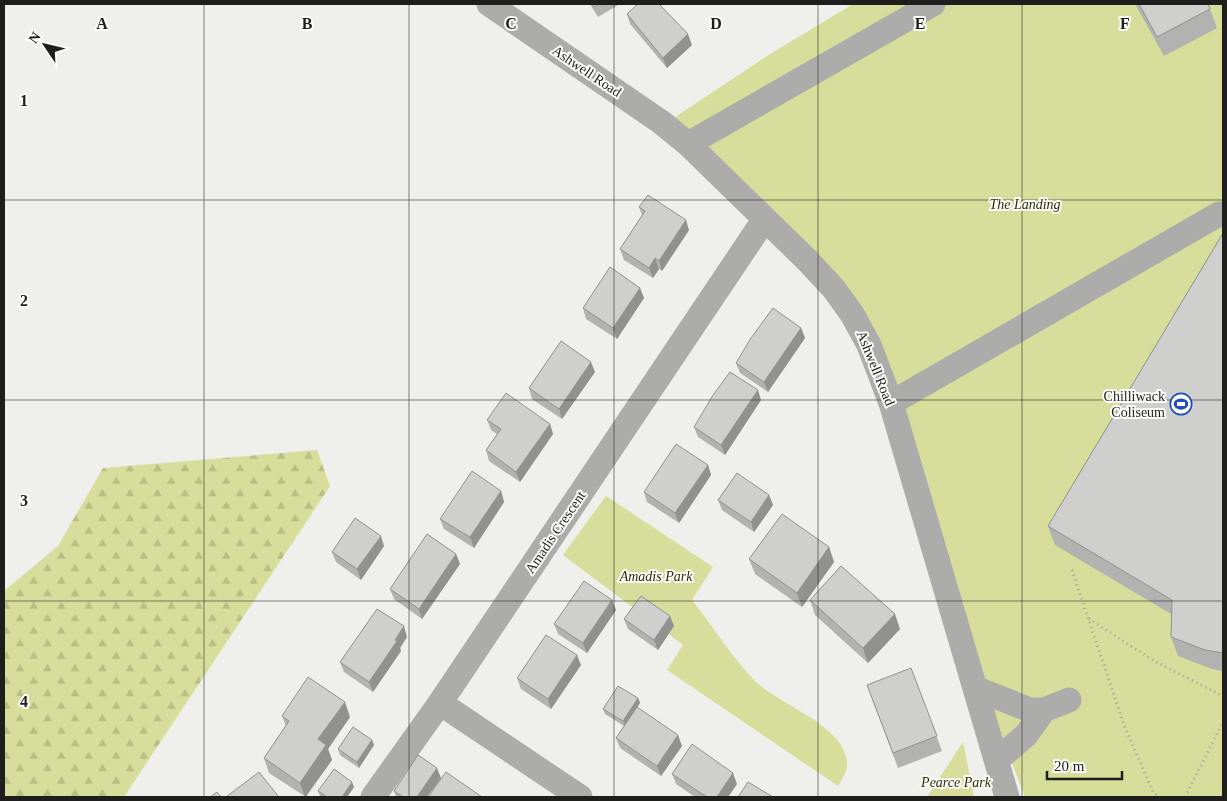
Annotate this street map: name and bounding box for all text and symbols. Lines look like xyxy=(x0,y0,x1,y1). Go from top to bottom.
text: A xyxy=(96,15,108,32)
text: B xyxy=(302,15,313,32)
text: C xyxy=(505,15,517,32)
text: D xyxy=(710,15,722,32)
text: E xyxy=(915,15,925,32)
text: F xyxy=(1120,15,1130,32)
north arrow xyxy=(20,20,70,70)
text: N xyxy=(26,29,44,46)
street label: Ashwell Road xyxy=(549,43,624,100)
text: 1 xyxy=(20,92,28,109)
park label: The Landing xyxy=(989,197,1061,212)
text: 2 xyxy=(20,292,28,309)
street label: Ashwell Road xyxy=(854,328,897,408)
place label: Chilliwack Coliseum xyxy=(1104,389,1165,420)
sports icon: Chilliwack Coliseum xyxy=(1169,392,1193,416)
street label: Amadis Crescent xyxy=(522,488,589,576)
text: 3 xyxy=(20,492,28,509)
park label: Amadis Park xyxy=(619,569,693,584)
text: 4 xyxy=(20,693,28,710)
scale bar xyxy=(1047,748,1122,780)
text: 20 m xyxy=(1054,758,1085,774)
park label: Pearce Park xyxy=(920,775,992,790)

